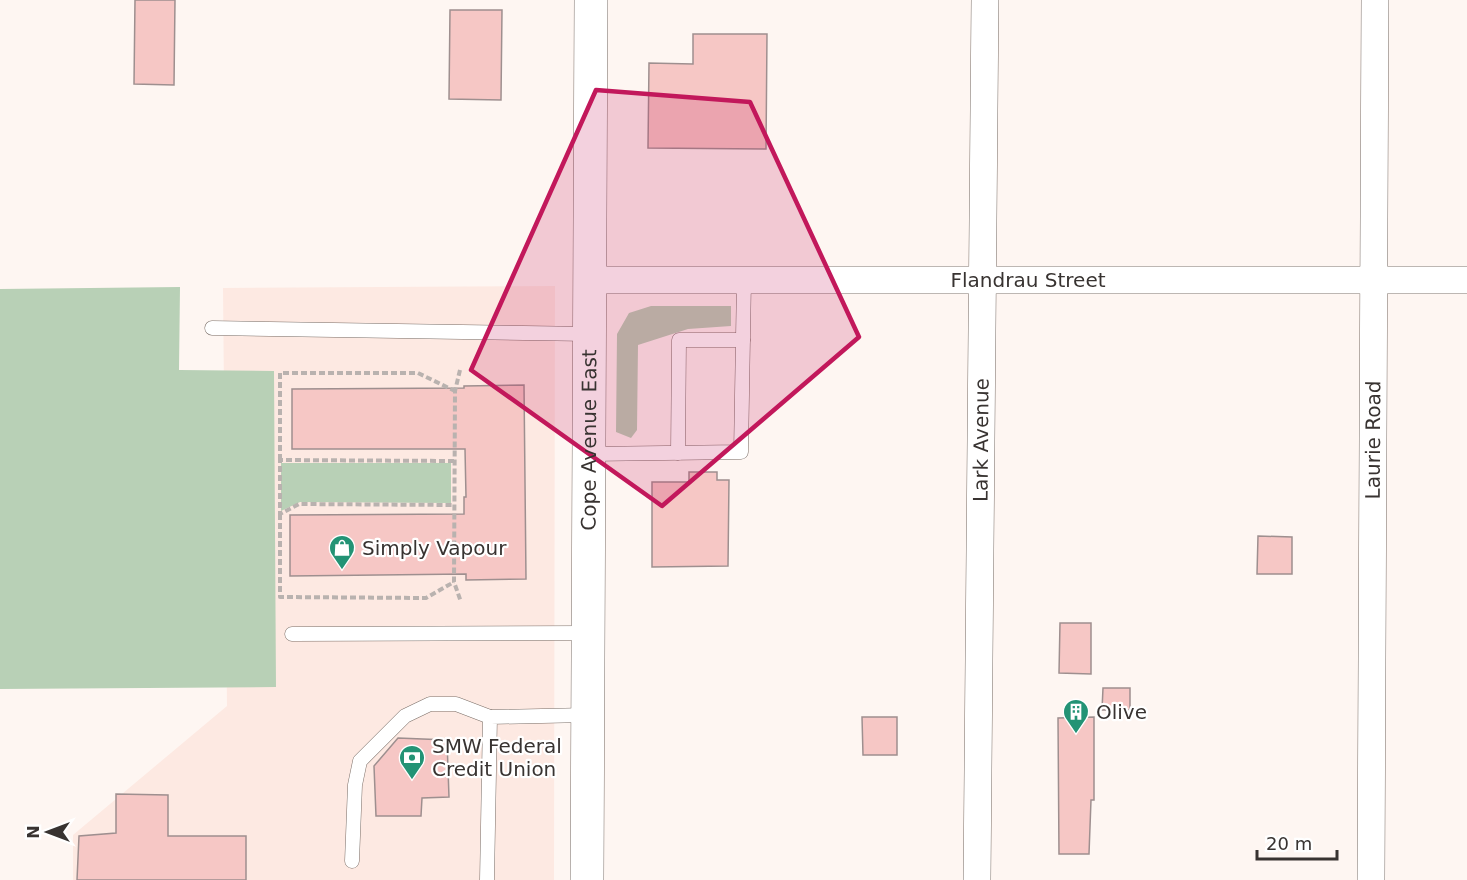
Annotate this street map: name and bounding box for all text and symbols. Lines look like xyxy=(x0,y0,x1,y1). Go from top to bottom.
street label: Flandrau Street xyxy=(950,268,1106,292)
street label: Cope Avenue East xyxy=(577,349,601,531)
street label: Lark Avenue xyxy=(968,378,994,502)
street label: Laurie Road xyxy=(1361,381,1385,499)
shop icon: Simply Vapour xyxy=(327,533,357,571)
place label: Simply Vapour xyxy=(362,536,507,560)
building icon: Olive xyxy=(1061,697,1091,735)
place label: Olive xyxy=(1096,700,1147,724)
place label: SMW Federal Credit Union xyxy=(432,734,562,781)
bank icon: SMW Federal Credit Union xyxy=(397,743,427,781)
north arrow xyxy=(18,802,78,862)
scale bar xyxy=(1257,823,1336,861)
text: N xyxy=(24,825,43,839)
text: 20 m xyxy=(1266,833,1312,854)

